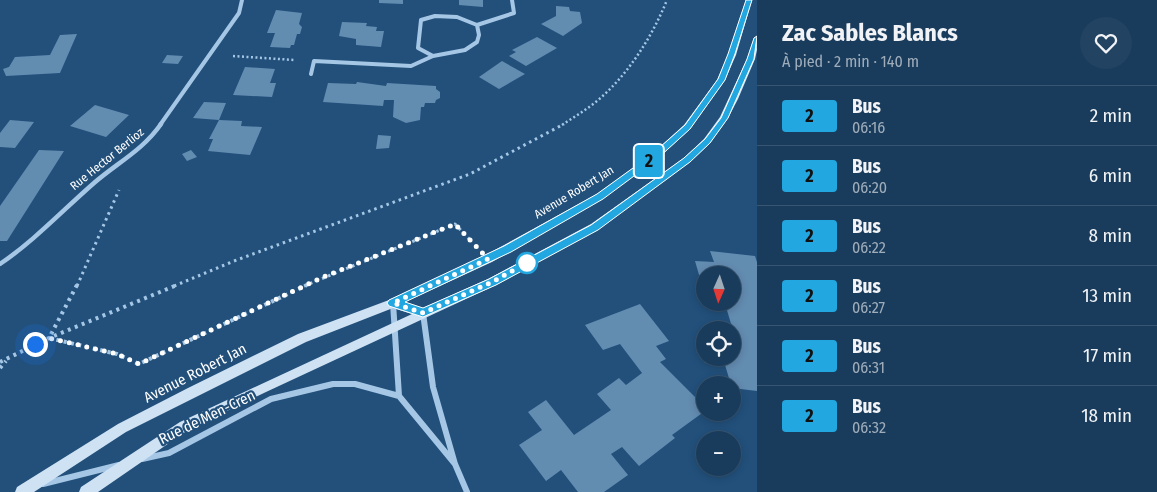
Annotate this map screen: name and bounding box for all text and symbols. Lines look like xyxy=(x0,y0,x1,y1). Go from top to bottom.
button: heart xyxy=(1080,17,1132,69)
text: Zac Sables Blancs xyxy=(782,19,958,47)
text: À pied · 2 min · 140 m xyxy=(782,52,919,71)
text: Bus xyxy=(852,95,881,118)
text: 2 min xyxy=(1090,104,1132,127)
text: 2 xyxy=(805,105,814,127)
text: 06:16 xyxy=(852,118,885,137)
street label: Rue Hector Berlioz xyxy=(67,125,147,193)
line badge: 2 xyxy=(633,145,665,177)
text: 2 xyxy=(645,150,653,172)
text: Bus xyxy=(852,155,881,178)
street label: Avenue Robert Jan xyxy=(532,163,616,221)
text: 6 min xyxy=(1089,164,1132,187)
text: 2 xyxy=(805,165,814,187)
text: 06:20 xyxy=(852,178,887,197)
text: Bus xyxy=(852,215,881,238)
text: 8 min xyxy=(1089,224,1132,247)
text: 2 xyxy=(805,225,814,247)
text: 06:22 xyxy=(852,238,886,257)
unlabelled marker xyxy=(516,252,538,274)
north arrow xyxy=(696,266,741,311)
map controls xyxy=(696,266,741,476)
text: Bus xyxy=(852,275,881,298)
text: 13 min xyxy=(1082,284,1132,307)
text: 2 xyxy=(805,285,814,307)
text: 06:27 xyxy=(852,298,885,317)
button: locate xyxy=(696,321,741,366)
your location xyxy=(23,332,48,357)
text: Bus xyxy=(852,335,881,358)
street label: Avenue Robert Jan xyxy=(141,339,249,407)
text: 17 min xyxy=(1083,344,1132,367)
text: 2 xyxy=(805,345,814,367)
text: 06:31 xyxy=(852,358,885,377)
button: + xyxy=(696,376,741,421)
street label: Rue de Men-Cren xyxy=(156,386,258,448)
text: Bus xyxy=(852,395,881,418)
text: 18 min xyxy=(1081,404,1132,427)
text: 2 xyxy=(805,405,814,427)
text: 06:32 xyxy=(852,418,886,437)
button: − xyxy=(696,431,741,476)

